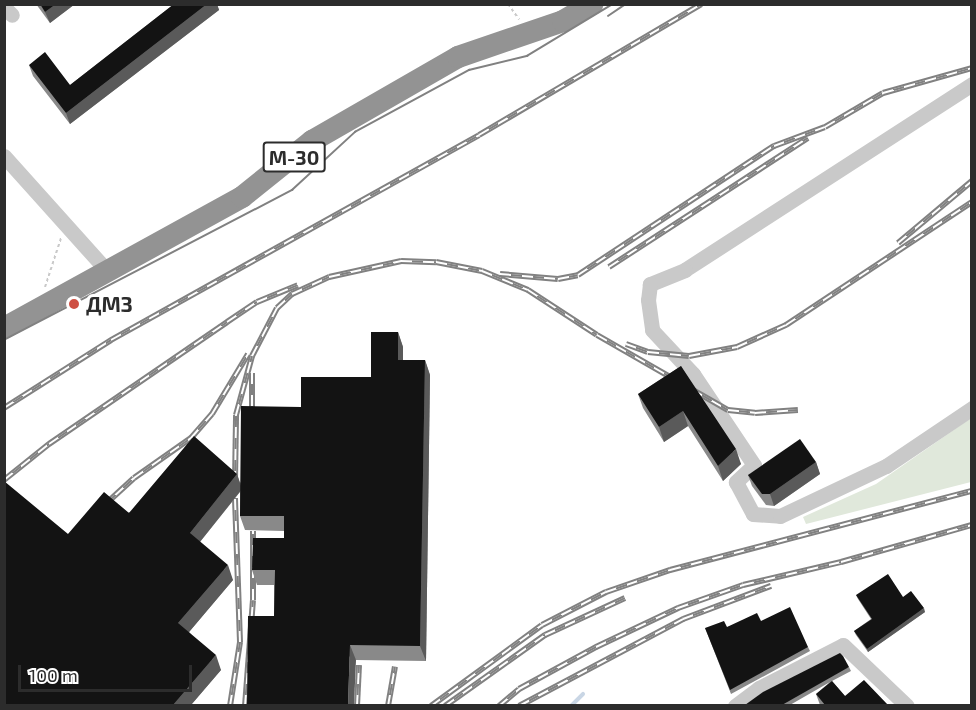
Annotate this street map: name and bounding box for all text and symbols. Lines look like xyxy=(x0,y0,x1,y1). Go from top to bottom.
road number: М-30 xyxy=(262,140,326,174)
place label: ДМЗ xyxy=(86,291,133,317)
marker: ДМЗ xyxy=(67,297,81,311)
scale bar xyxy=(21,653,195,691)
text: 100 m xyxy=(29,664,78,686)

